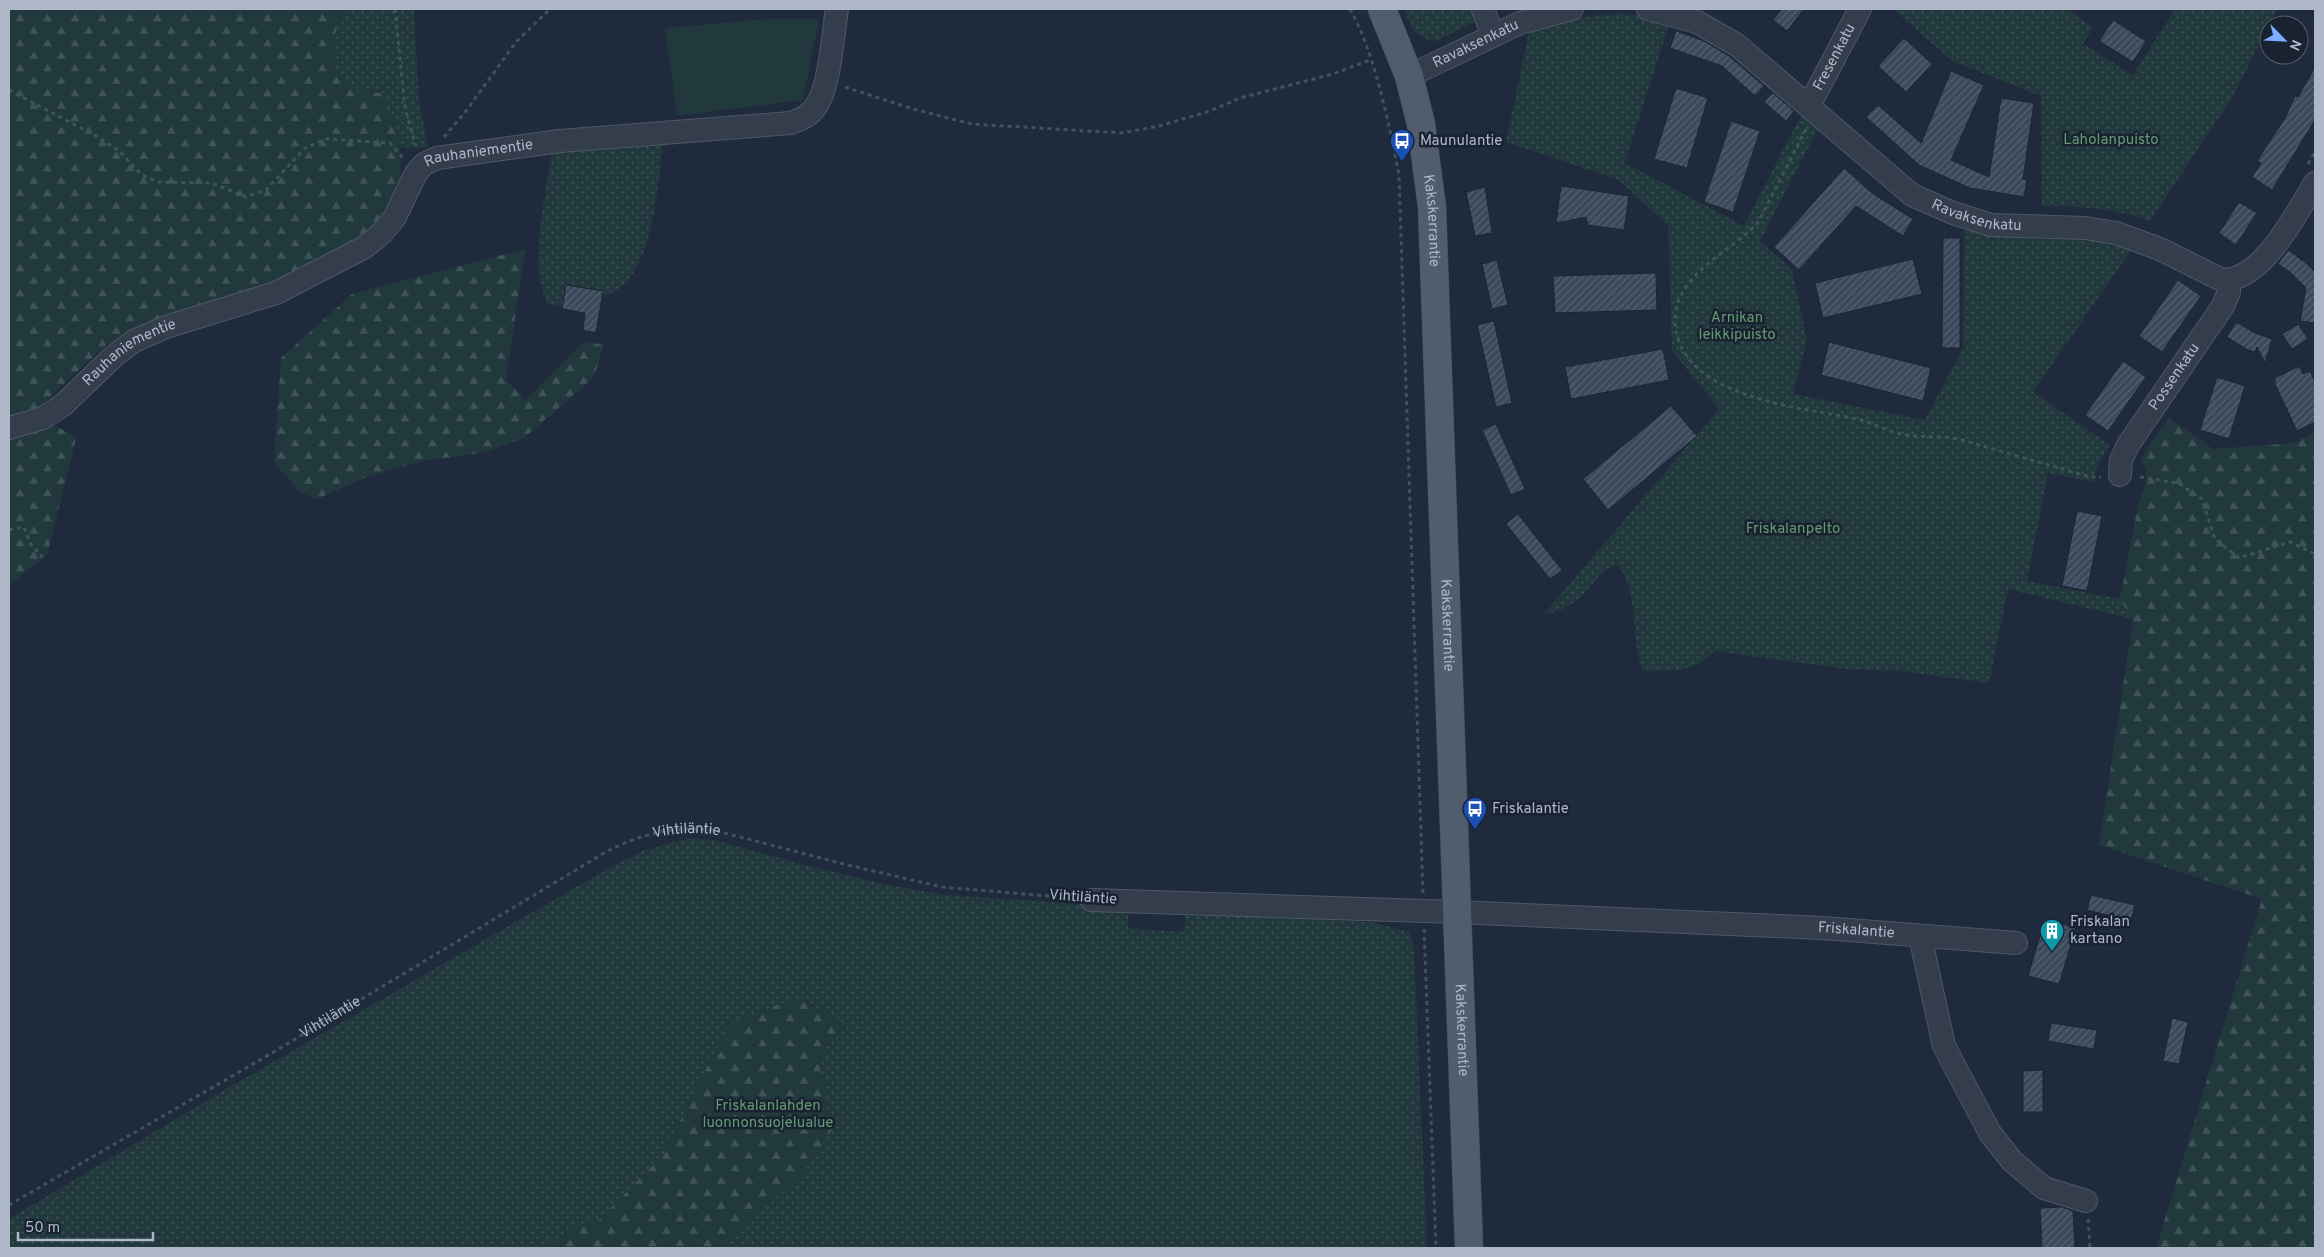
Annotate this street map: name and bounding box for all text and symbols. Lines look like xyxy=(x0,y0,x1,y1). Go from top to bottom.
street label: Ravaksenkatu xyxy=(1430,15,1522,73)
north arrow xyxy=(2259,15,2309,65)
street label: Fresenkatu xyxy=(1809,20,1860,94)
text: N xyxy=(2285,37,2304,53)
bus stop icon: Maunulantie xyxy=(1389,128,1415,162)
park label: Laholanpuisto xyxy=(2063,131,2159,150)
place label: Maunulantie xyxy=(1420,132,1502,151)
street label: Rauhaniementie xyxy=(421,135,534,172)
street label: Kakskerrantie xyxy=(1418,173,1444,267)
street label: Ravaksenkatu xyxy=(1928,195,2022,235)
park label: Arnikan leikkipuisto xyxy=(1698,309,1776,345)
street label: Rauhaniementie xyxy=(79,315,178,391)
street label: Possenkatu xyxy=(2145,340,2204,414)
park label: Friskalanpelto xyxy=(1746,520,1840,539)
street label: Kakskerrantie xyxy=(1436,579,1458,672)
bus stop icon: Friskalantie xyxy=(1462,796,1488,830)
place label: Friskalantie xyxy=(1492,800,1569,819)
street label: Vihtiläntie xyxy=(651,819,723,843)
street label: Vihtiläntie xyxy=(1048,886,1118,910)
place label: Friskalan kartano xyxy=(2070,913,2130,949)
street label: Friskalantie xyxy=(1818,918,1895,943)
building icon: Friskalan kartano xyxy=(2039,918,2065,952)
street label: Kakskerrantie xyxy=(1450,983,1472,1077)
street label: Vihtiläntie xyxy=(296,992,365,1044)
park label: Friskalanlahden luonnonsuojelualue xyxy=(703,1097,833,1133)
scale bar xyxy=(18,1210,152,1242)
text: 50 m xyxy=(25,1219,60,1238)

